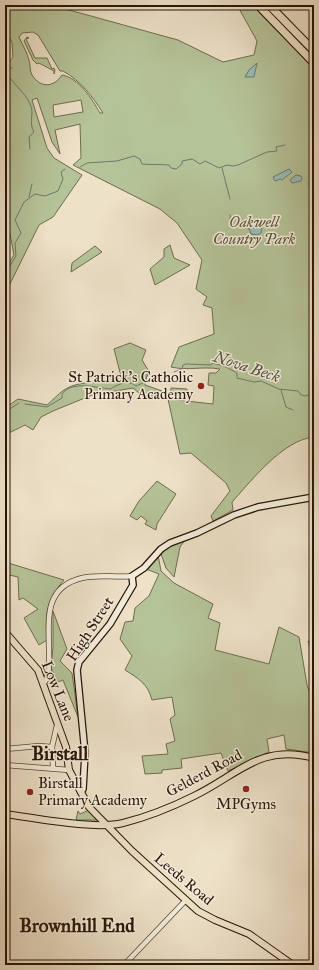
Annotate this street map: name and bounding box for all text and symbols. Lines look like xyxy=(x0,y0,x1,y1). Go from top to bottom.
park label: Oakwell Country Park xyxy=(213,213,295,248)
water label: Nova Beck xyxy=(210,346,283,386)
place label: St Patrick's Catholic Primary Academy xyxy=(68,368,194,403)
marker: St Patrick's Catholic Primary Academy xyxy=(196,381,206,391)
street label: High Street xyxy=(63,593,118,664)
street label: Low Lane xyxy=(38,658,78,724)
district label: Birstall xyxy=(32,742,89,765)
street label: Gelderd Road xyxy=(163,745,245,800)
place label: Birstall Primary Academy xyxy=(38,774,148,809)
marker: MPGyms xyxy=(241,784,251,794)
marker: Birstall Primary Academy xyxy=(25,787,35,797)
place label: MPGyms xyxy=(216,795,276,813)
street label: Leeds Road xyxy=(151,849,218,909)
district label: Brownhill End xyxy=(19,914,135,937)

